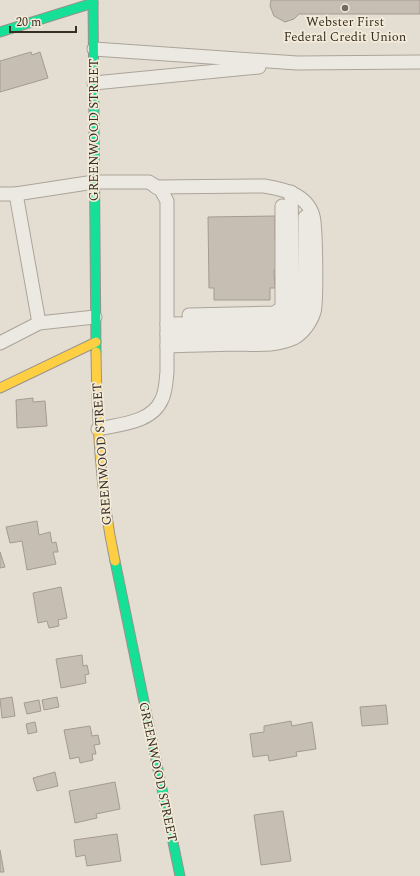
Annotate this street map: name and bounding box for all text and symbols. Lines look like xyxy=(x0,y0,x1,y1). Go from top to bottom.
marker: Webster First Federal Credit Union xyxy=(340,3,350,13)
scale bar xyxy=(10,8,76,34)
place label: Webster First Federal Credit Union xyxy=(284,12,407,47)
text: 20 m xyxy=(16,13,41,32)
street label: GREENWOOD STREET xyxy=(84,58,104,201)
street label: GREENWOOD STREET xyxy=(87,382,117,526)
street label: GREENWOOD STREET xyxy=(133,700,183,844)

